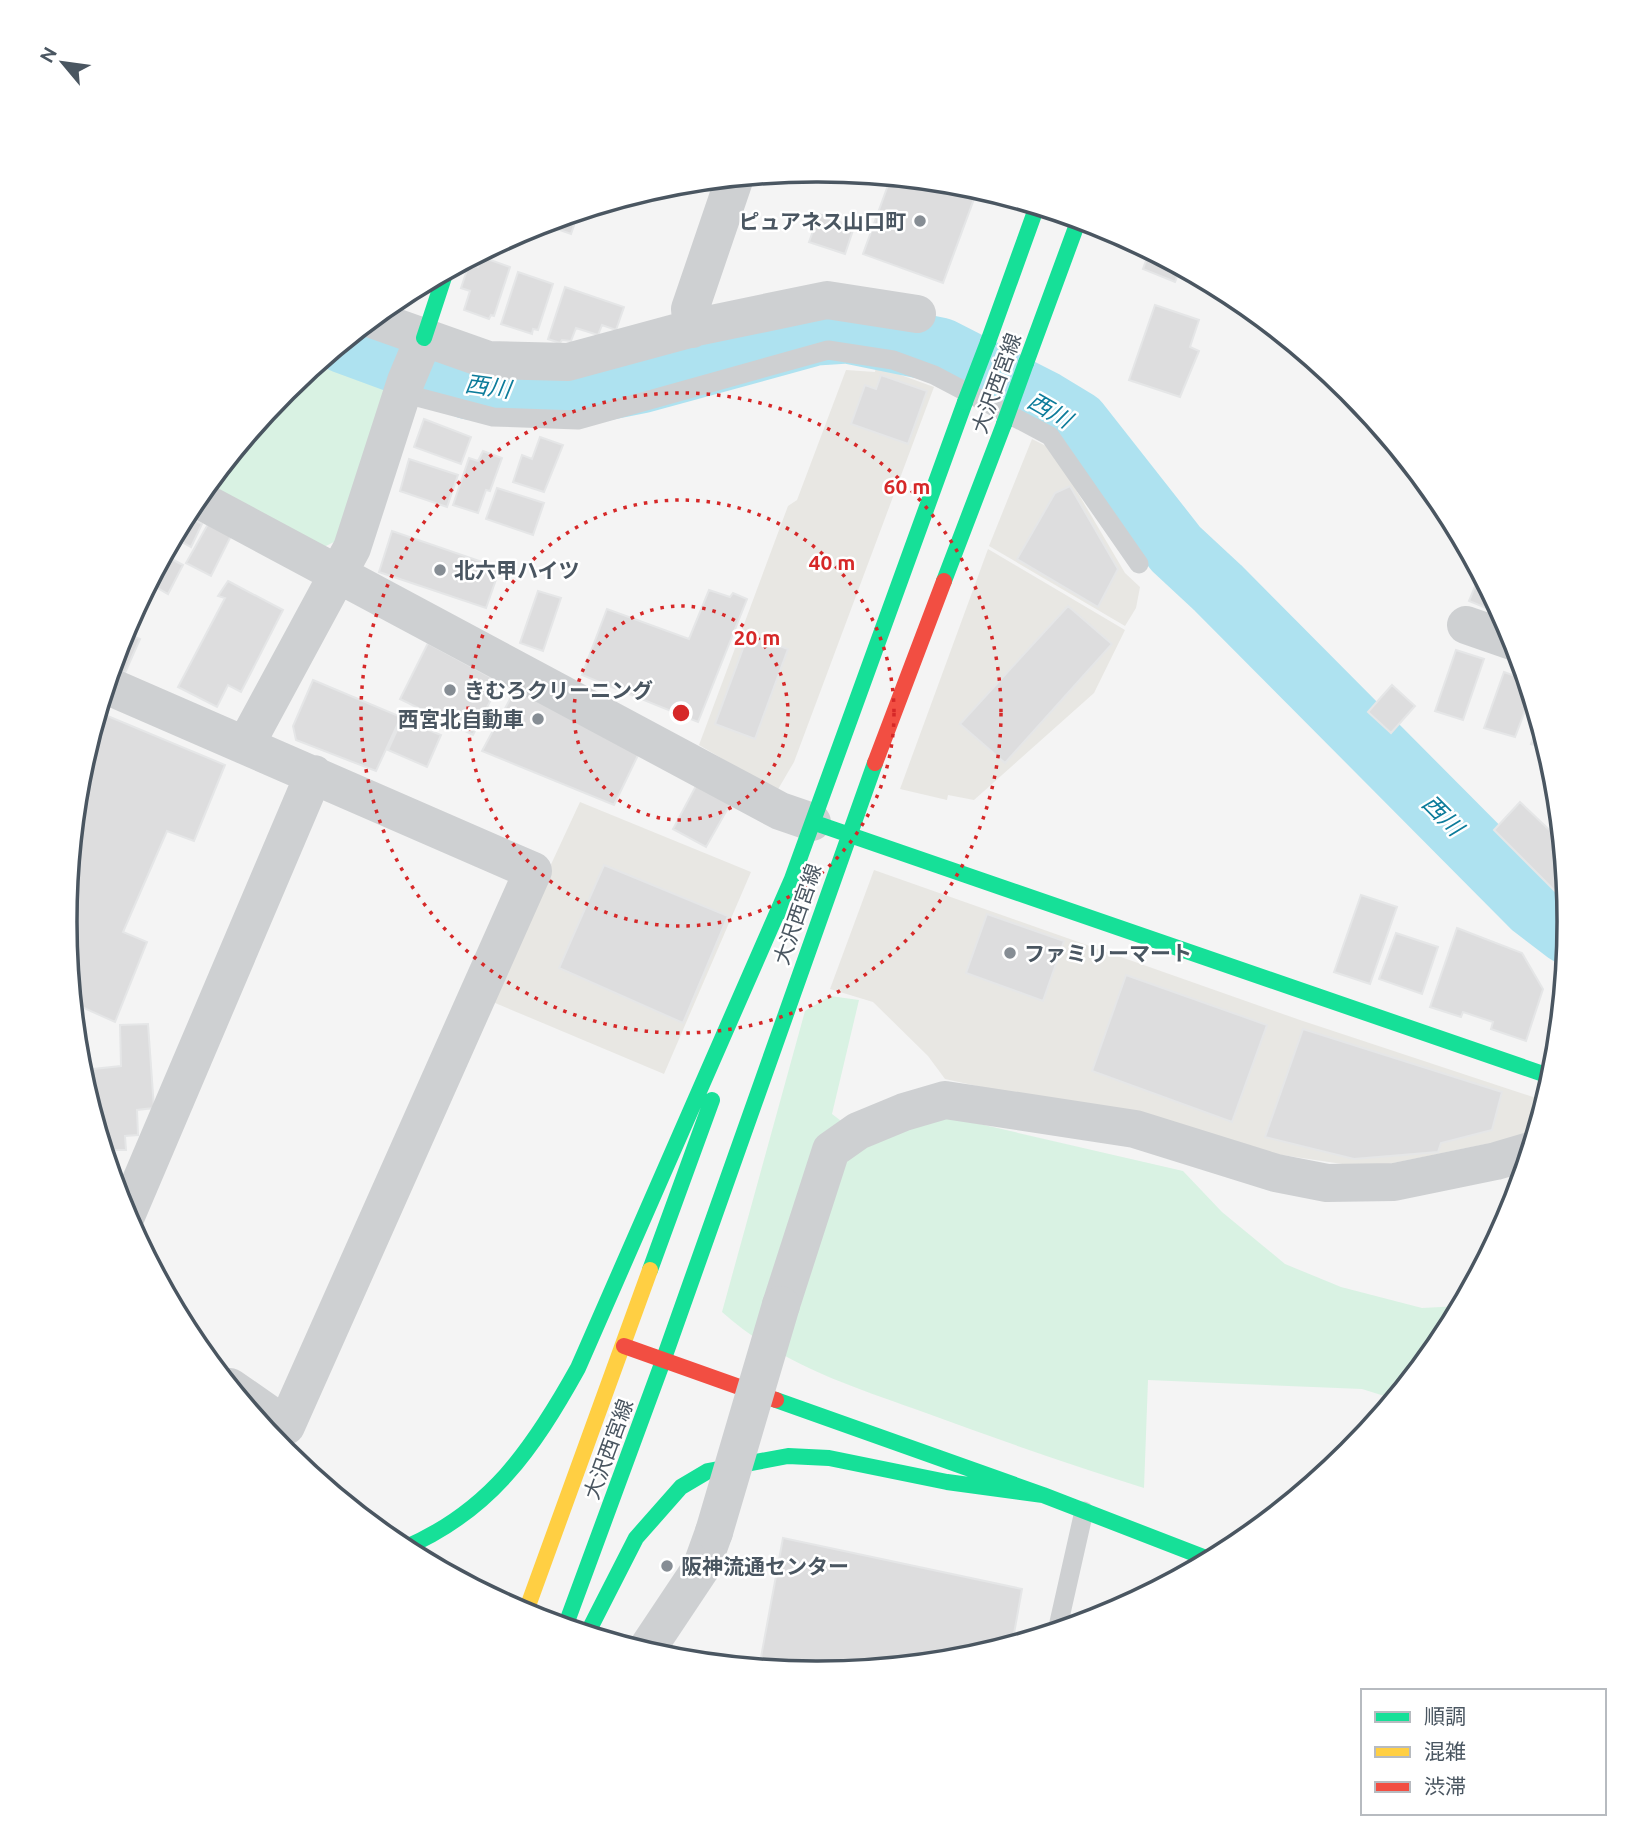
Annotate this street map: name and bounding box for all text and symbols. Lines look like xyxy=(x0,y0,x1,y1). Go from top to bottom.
north arrow xyxy=(28,28,98,98)
text: N xyxy=(35,43,61,66)
place label: ピュアネス山口町 xyxy=(738,209,906,233)
marker: ピュアネス山口町 xyxy=(912,213,928,229)
street label: 大沢西宮線 xyxy=(967,330,1025,436)
water label: 西川 xyxy=(463,370,515,402)
water label: 西川 xyxy=(1024,388,1079,434)
text: 60 m xyxy=(884,474,930,498)
text: 40 m xyxy=(809,550,855,574)
place label: 北六甲ハイツ xyxy=(454,558,580,582)
marker: 北六甲ハイツ xyxy=(432,562,448,578)
text: 20 m xyxy=(734,625,780,649)
place label: きむろクリーニング xyxy=(464,678,653,702)
marker: きむろクリーニング xyxy=(442,682,458,698)
centre of rings xyxy=(669,701,693,725)
place label: 西宮北自動車 xyxy=(398,707,524,731)
marker: 西宮北自動車 xyxy=(530,711,546,727)
water label: 西川 xyxy=(1418,790,1470,842)
street label: 大沢西宮線 xyxy=(769,860,825,968)
place label: ファミリーマート xyxy=(1024,941,1192,965)
marker: ファミリーマート xyxy=(1002,945,1018,961)
street label: 大沢西宮線 xyxy=(579,1396,637,1502)
place label: 阪神流通センター xyxy=(681,1554,849,1578)
marker: 阪神流通センター xyxy=(659,1558,675,1574)
legend xyxy=(1361,1689,1606,1815)
text: 順調 xyxy=(1424,1704,1466,1728)
text: 混雑 xyxy=(1424,1739,1466,1763)
text: 渋滞 xyxy=(1424,1774,1466,1798)

